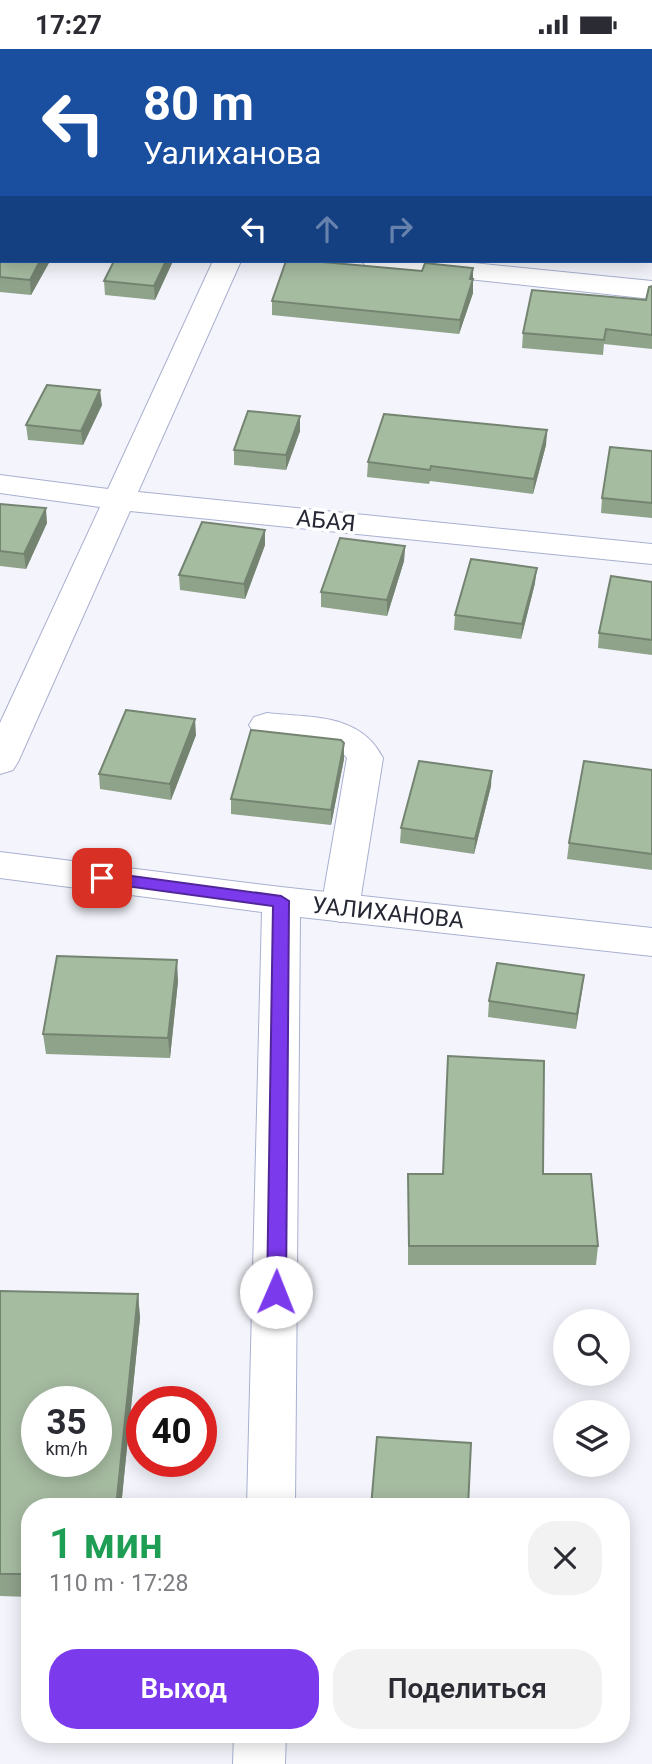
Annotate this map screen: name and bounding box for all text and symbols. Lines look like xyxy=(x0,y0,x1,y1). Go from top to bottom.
text: 17:27 xyxy=(35,10,102,40)
text: 80 m xyxy=(143,75,254,132)
icon: left xyxy=(28,77,119,168)
text: Уалиханова xyxy=(143,134,321,172)
icon: left xyxy=(235,210,273,248)
icon: ahead xyxy=(308,210,346,248)
icon: right xyxy=(381,210,419,248)
street label: АБАЯ xyxy=(295,504,357,538)
pin xyxy=(72,848,132,908)
icon: arrive xyxy=(83,859,121,897)
street label: УАЛИХАНОВА xyxy=(311,892,465,934)
position arrow xyxy=(239,1255,313,1329)
map controls xyxy=(553,1309,630,1477)
button: search xyxy=(553,1309,630,1386)
speed limit sign: 40 xyxy=(126,1386,217,1477)
button: layers xyxy=(553,1400,630,1477)
text: 35 xyxy=(46,1402,87,1443)
text: km/h xyxy=(45,1438,88,1459)
text: 1 мин xyxy=(49,1519,163,1568)
button: close xyxy=(528,1521,602,1595)
text: 110 m · 17:28 xyxy=(49,1570,188,1597)
button: Выход xyxy=(49,1649,319,1729)
button: Поделиться xyxy=(333,1649,602,1729)

